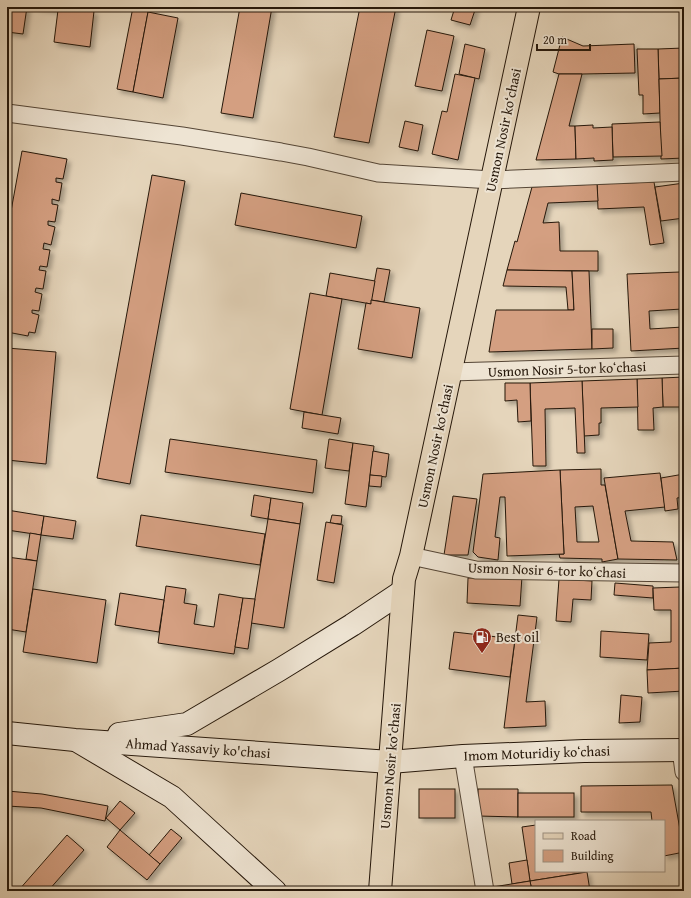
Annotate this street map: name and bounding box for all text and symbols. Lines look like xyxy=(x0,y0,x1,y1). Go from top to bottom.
scale bar xyxy=(537,26,590,52)
text: 20 m xyxy=(543,31,567,48)
street label: Usmon Nosir ko‘chasi xyxy=(480,66,526,194)
street label: Usmon Nosir 5-tor koʻchasi xyxy=(487,356,647,382)
street label: Usmon Nosir ko‘chasi xyxy=(412,382,458,510)
street label: Usmon Nosir 6-tor koʻchasi xyxy=(467,557,627,583)
fuel station icon: Best oil xyxy=(471,626,493,654)
place label: Best oil xyxy=(496,627,539,647)
street label: Usmon Nosir ko‘chasi xyxy=(375,702,405,830)
street label: Ahmad Yassaviy ko'chasi xyxy=(125,733,271,763)
street label: Imom Moturidiy koʻchasi xyxy=(463,740,611,766)
legend xyxy=(535,820,665,872)
text: Road xyxy=(571,827,597,844)
text: Building xyxy=(571,847,614,864)

